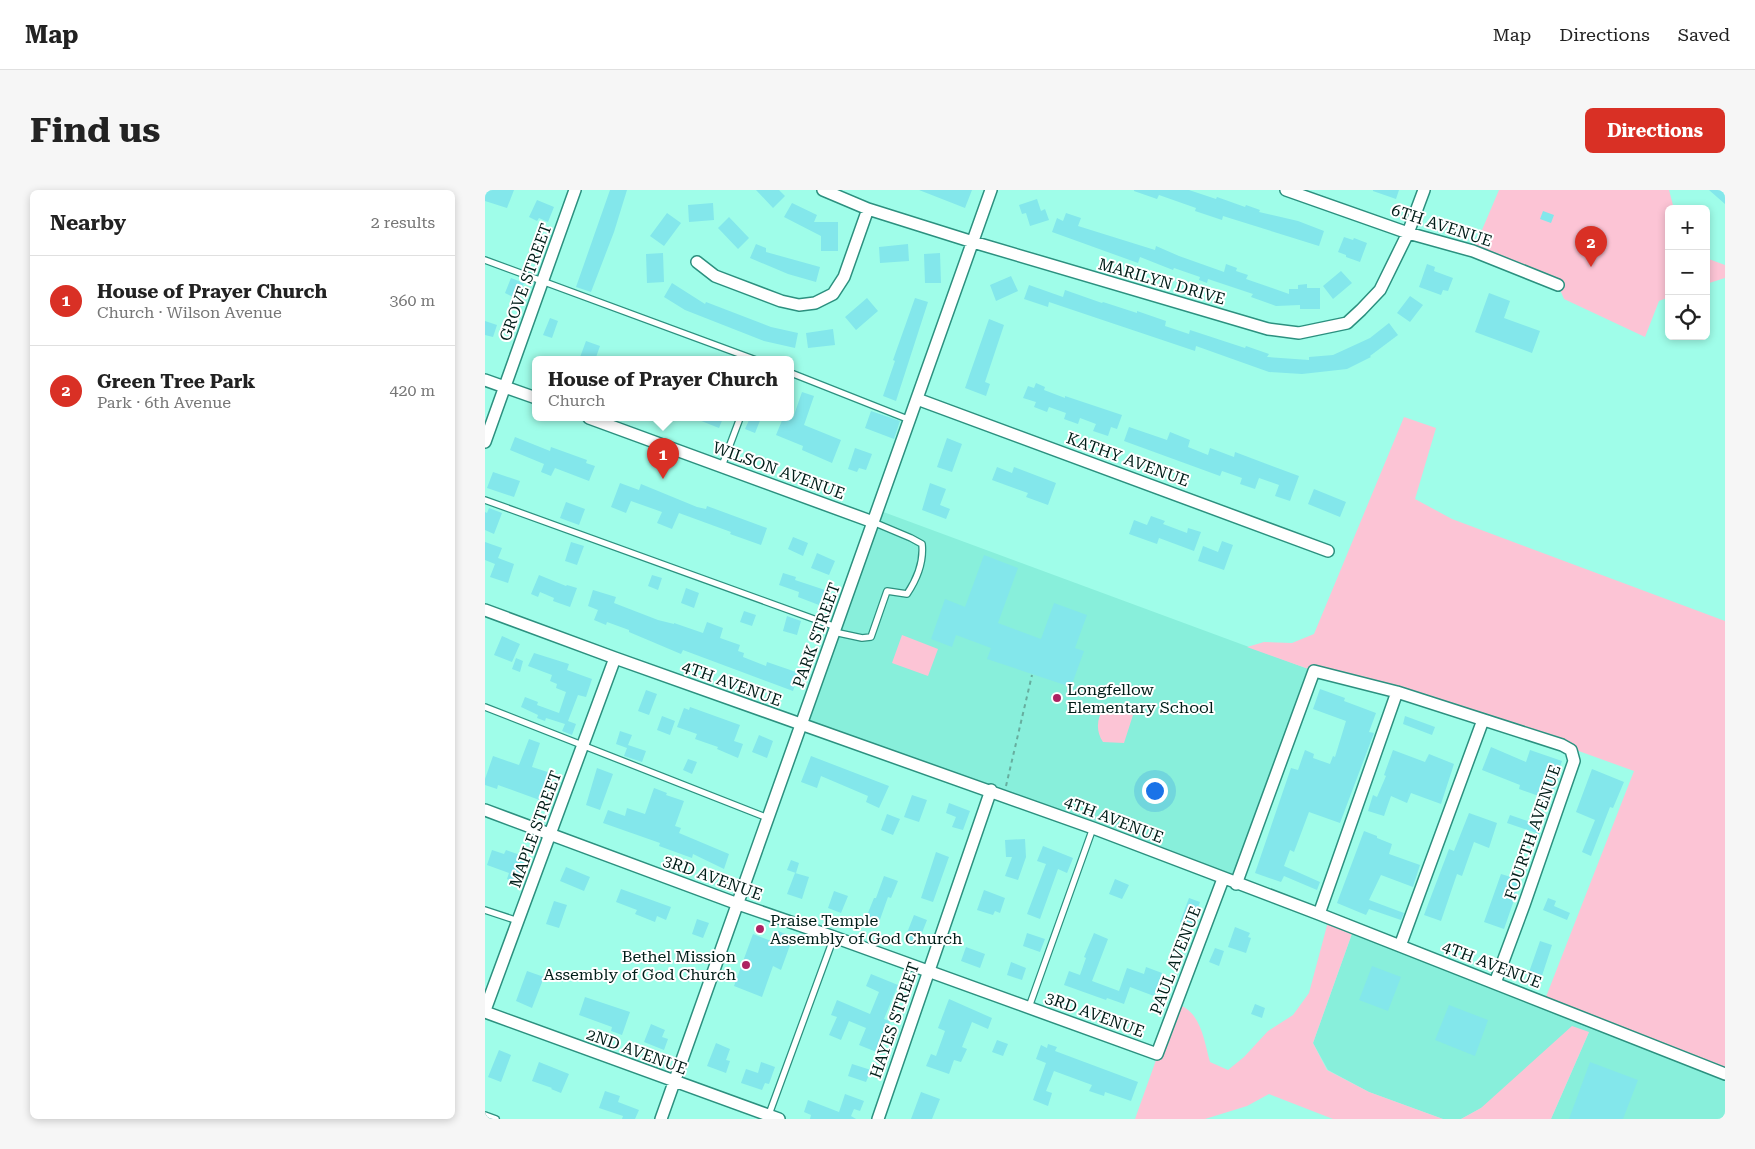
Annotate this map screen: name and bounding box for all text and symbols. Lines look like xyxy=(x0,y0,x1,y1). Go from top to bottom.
text: Map xyxy=(25,21,79,49)
text: Map xyxy=(1493,24,1531,45)
text: Directions xyxy=(1559,24,1650,45)
text: Saved xyxy=(1678,24,1730,45)
button: Directions xyxy=(1585,108,1725,153)
text: Find us xyxy=(30,110,160,151)
street label: 6TH AVENUE xyxy=(1389,200,1495,251)
map controls xyxy=(1665,205,1710,340)
button: + xyxy=(1665,205,1710,250)
text: Nearby xyxy=(50,211,126,235)
text: 2 results xyxy=(371,213,435,232)
street label: GROVE STREET xyxy=(495,220,556,344)
pin: 2 xyxy=(1575,226,1607,267)
button: − xyxy=(1665,250,1710,295)
street label: MARILYN DRIVE xyxy=(1096,254,1228,309)
text: House of Prayer Church xyxy=(97,280,327,303)
text: 1 xyxy=(62,291,70,310)
text: 360 m xyxy=(389,291,435,310)
button: locate xyxy=(1665,295,1710,340)
text: Church · Wilson Avenue xyxy=(97,303,282,322)
popup xyxy=(532,356,794,421)
text: House of Prayer Church xyxy=(548,368,778,391)
text: Green Tree Park xyxy=(97,370,255,393)
text: 2 xyxy=(62,381,70,400)
text: 420 m xyxy=(389,381,435,400)
text: Church xyxy=(548,391,605,410)
text: Park · 6th Avenue xyxy=(97,393,231,412)
street label: KATHY AVENUE xyxy=(1064,428,1192,490)
pin: 1 xyxy=(647,438,679,479)
street label: WILSON AVENUE xyxy=(710,438,847,503)
street label: PARK STREET xyxy=(789,580,844,690)
street label: 4TH AVENUE xyxy=(679,657,784,710)
place label: Longfellow Elementary School xyxy=(1067,680,1214,717)
marker: Longfellow Elementary School xyxy=(1051,692,1063,704)
street label: FOURTH AVENUE xyxy=(1500,762,1565,902)
street label: MAPLE STREET xyxy=(505,768,566,890)
your location xyxy=(1142,778,1168,804)
street label: 4TH AVENUE xyxy=(1062,792,1166,847)
street label: 3RD AVENUE xyxy=(661,851,765,904)
street label: PAUL AVENUE xyxy=(1146,903,1205,1017)
place label: Praise Temple Assembly of God Church xyxy=(770,911,962,948)
marker: Praise Temple Assembly of God Church xyxy=(754,923,766,935)
street label: 4TH AVENUE xyxy=(1440,937,1544,992)
place label: Bethel Mission Assembly of God Church xyxy=(544,947,736,984)
marker: Bethel Mission Assembly of God Church xyxy=(740,959,752,971)
street label: HAYES STREET xyxy=(866,959,923,1081)
street label: 3RD AVENUE xyxy=(1043,988,1147,1041)
street label: 2ND AVENUE xyxy=(584,1024,690,1078)

